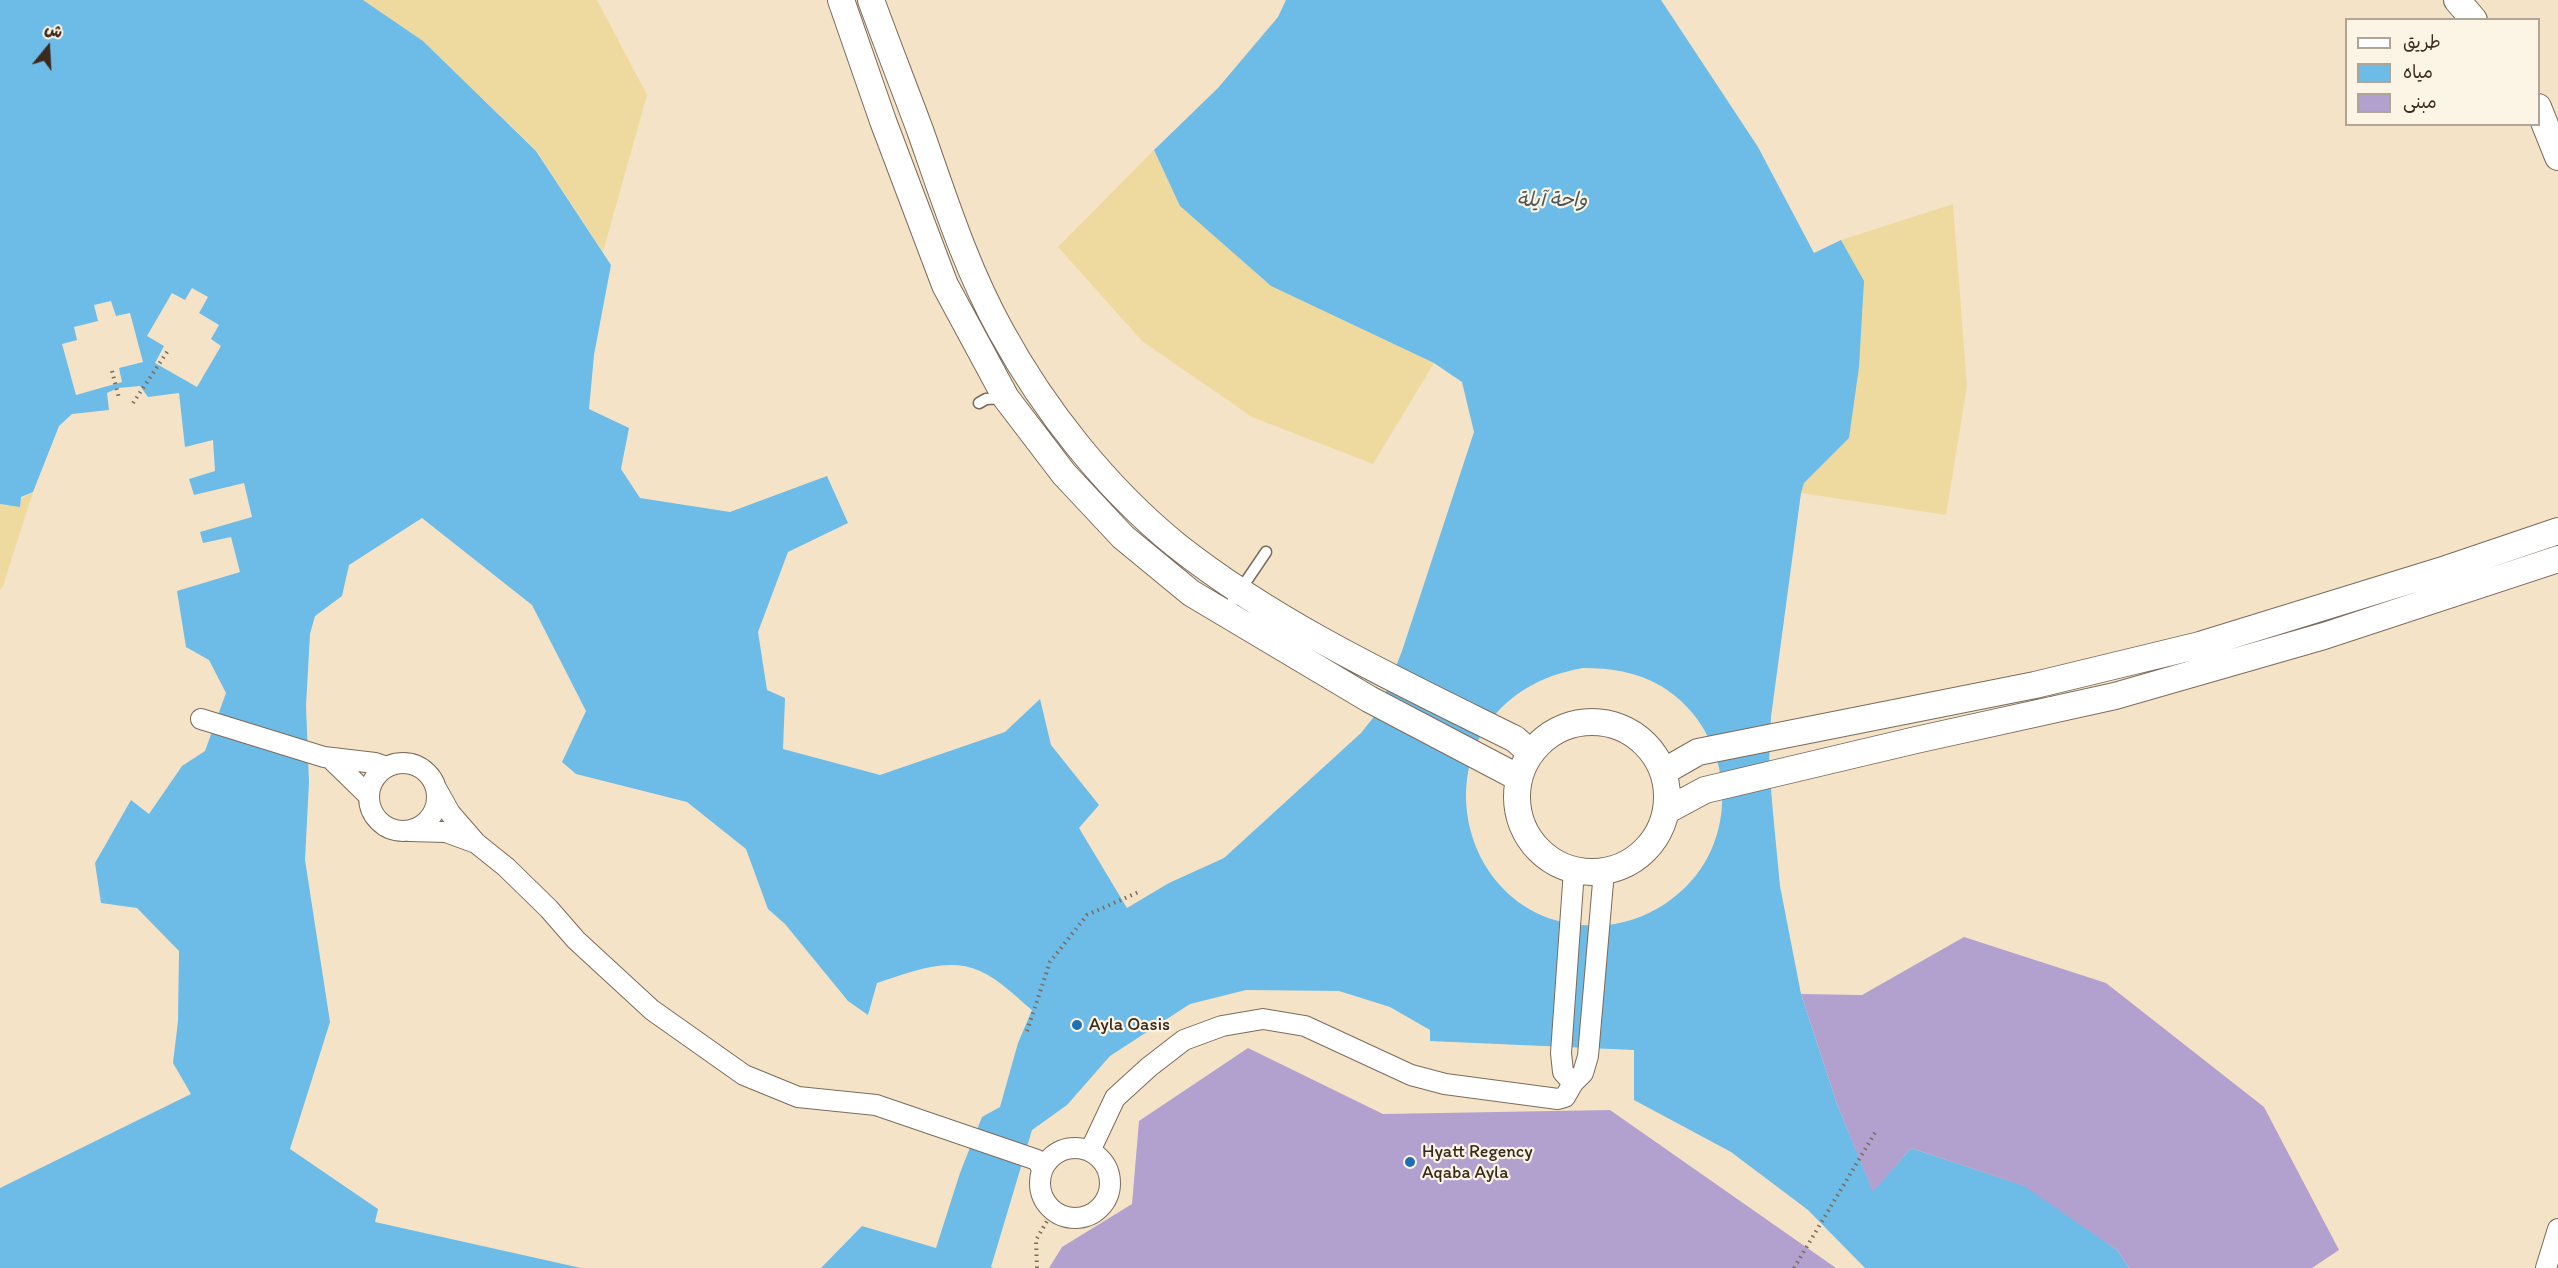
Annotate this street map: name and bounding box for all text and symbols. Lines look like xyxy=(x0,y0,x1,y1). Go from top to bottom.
north arrow xyxy=(18,18,78,78)
legend xyxy=(2345,18,2540,126)
text: ش xyxy=(42,19,65,42)
text: طريق xyxy=(2403,31,2441,53)
text: مياه xyxy=(2403,61,2433,83)
text: مبنى xyxy=(2403,91,2437,113)
water label: واحة آيلة xyxy=(1517,189,1587,213)
place label: Ayla Oasis xyxy=(1089,1014,1170,1036)
marker: Ayla Oasis xyxy=(1070,1018,1084,1032)
place label: Hyatt Regency Aqaba Ayla xyxy=(1422,1141,1533,1184)
marker: Hyatt Regency Aqaba Ayla xyxy=(1403,1155,1417,1169)

